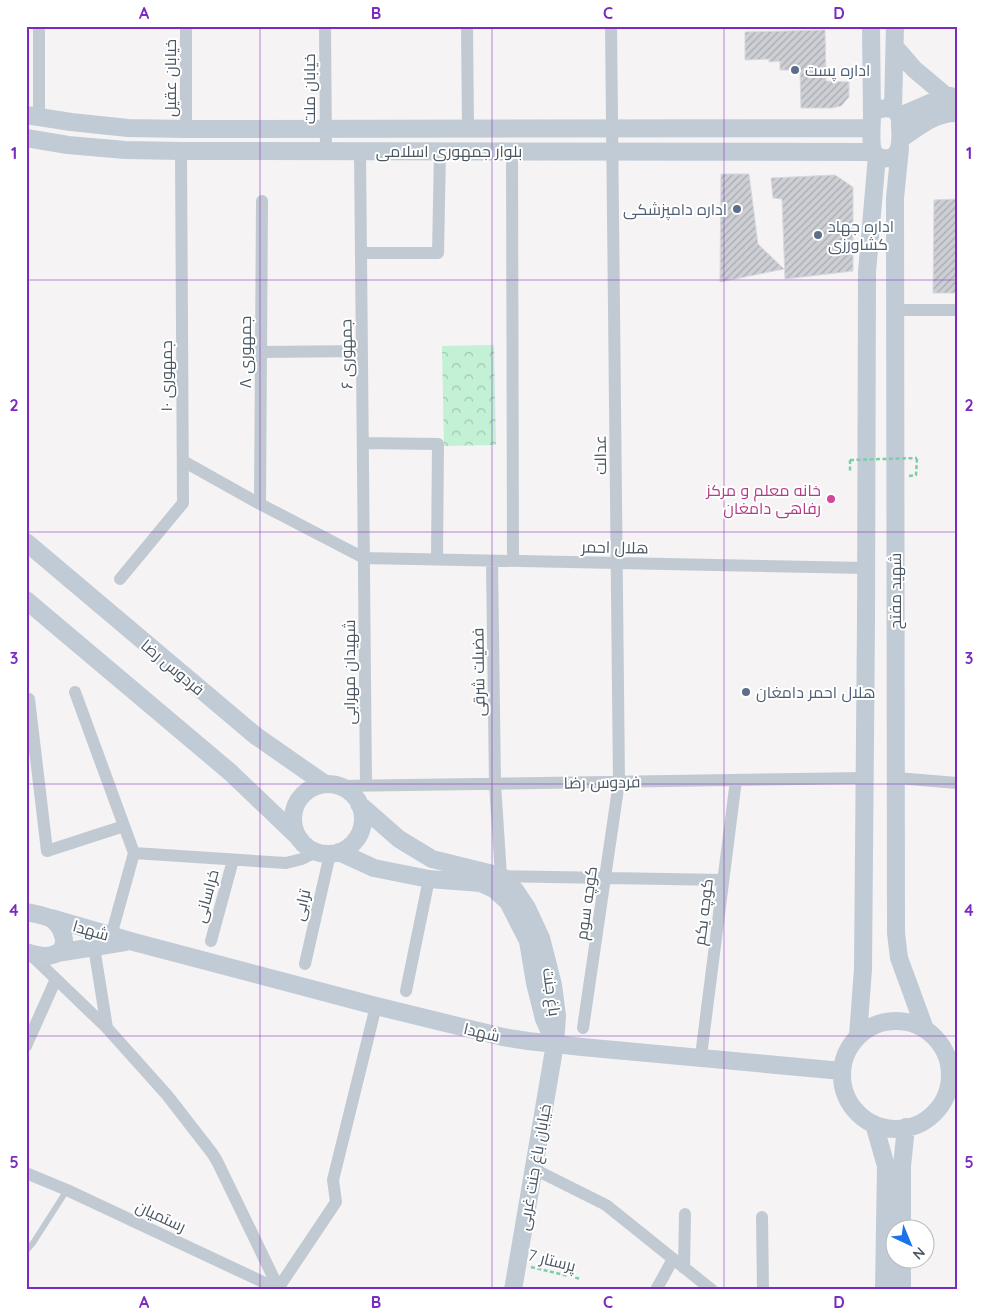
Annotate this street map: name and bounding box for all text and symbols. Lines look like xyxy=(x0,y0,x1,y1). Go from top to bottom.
text: A xyxy=(139,3,150,23)
text: B xyxy=(371,3,381,23)
text: C xyxy=(603,3,613,23)
text: D xyxy=(833,3,845,23)
street label: خیابان عقیل xyxy=(160,39,181,117)
street label: خیابان ملت xyxy=(299,54,320,124)
place label: اداره پست xyxy=(805,60,870,82)
marker: اداره پست xyxy=(789,64,801,76)
street label: بلوار جمهوری اسلامی xyxy=(376,141,522,162)
text: 1 xyxy=(11,143,17,163)
text: 1 xyxy=(966,143,972,163)
place label: اداره دامپزشکی xyxy=(623,199,727,221)
marker: اداره دامپزشکی xyxy=(731,203,743,215)
place label: اداره جهاد کشاورزی xyxy=(828,216,894,255)
marker: اداره جهاد کشاورزی xyxy=(812,229,824,241)
street label: جمهوری ۸ xyxy=(235,316,256,388)
street label: جمهوری ۶ xyxy=(335,319,358,389)
street label: جمهوری ۱۰ xyxy=(156,340,177,412)
text: 2 xyxy=(9,395,19,415)
text: 2 xyxy=(964,395,974,415)
street label: عدالت xyxy=(590,435,610,475)
place label: خانه معلم و مرکز رفاهی دامغان xyxy=(705,480,821,519)
marker: خانه معلم و مرکز رفاهی دامغان xyxy=(825,493,837,505)
street label: هلال احمر xyxy=(580,536,649,559)
street label: شهید مفتح xyxy=(885,553,907,629)
street label: شهیدان مهرابی xyxy=(339,620,360,724)
street label: فضیلت شرقی xyxy=(467,627,490,717)
street label: فردوس رضا xyxy=(137,635,209,700)
text: 3 xyxy=(10,648,18,668)
text: 3 xyxy=(965,648,973,668)
place label: هلال احمر دامغان xyxy=(756,682,876,703)
marker: هلال احمر دامغان xyxy=(740,686,752,698)
street label: فردوس رضا xyxy=(563,771,641,794)
street label: کوچه سوم xyxy=(571,865,603,941)
street label: خراسانی xyxy=(189,867,224,925)
street label: کوچه یکم xyxy=(689,877,719,947)
street label: ترابی xyxy=(288,887,315,923)
text: 4 xyxy=(9,900,19,920)
text: 4 xyxy=(964,900,974,920)
street label: شهدا xyxy=(70,915,111,946)
street label: باغ جنت xyxy=(537,966,565,1018)
street label: شهدا xyxy=(462,1018,502,1047)
street label: خیابان باغ جنت غربی xyxy=(513,1102,557,1232)
text: 5 xyxy=(9,1152,19,1172)
text: 5 xyxy=(964,1152,974,1172)
street label: رستمیان xyxy=(132,1196,189,1237)
north arrow xyxy=(886,1218,936,1268)
text: N xyxy=(909,1243,929,1263)
street label: پرستار 7 xyxy=(526,1244,579,1278)
text: A xyxy=(139,1292,150,1312)
text: B xyxy=(371,1292,381,1312)
text: C xyxy=(603,1292,613,1312)
text: D xyxy=(833,1292,845,1312)

